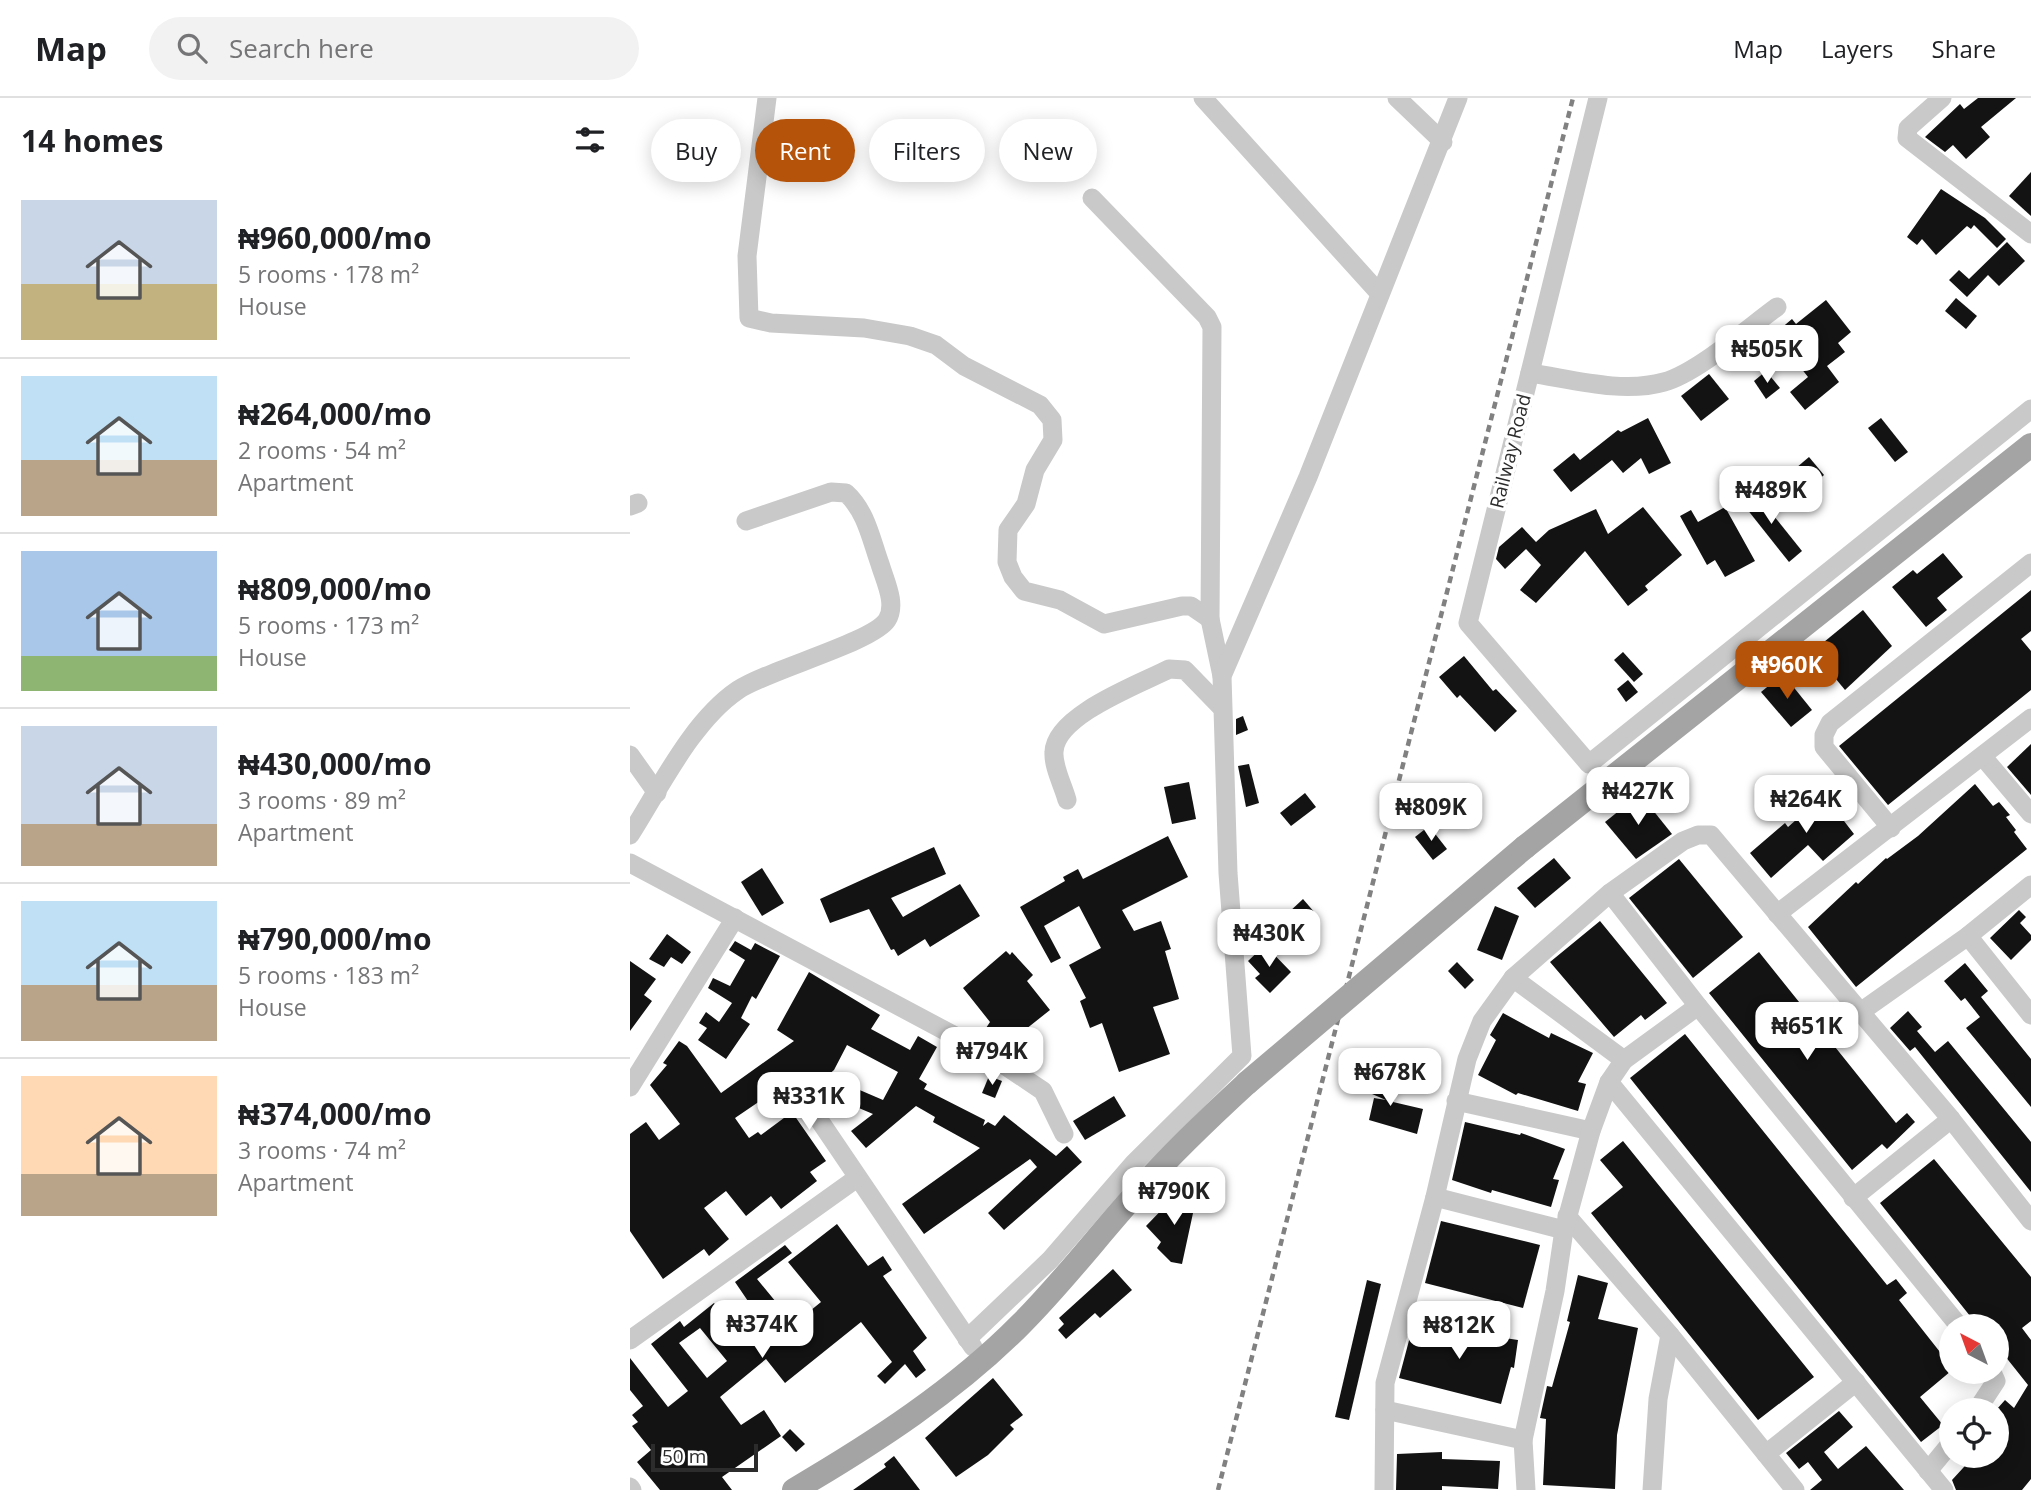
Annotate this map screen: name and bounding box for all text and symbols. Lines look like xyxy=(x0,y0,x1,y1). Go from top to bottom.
search box xyxy=(149,17,639,80)
text: Map xyxy=(35,26,107,71)
icon: search xyxy=(173,29,211,67)
text: Search here xyxy=(229,30,374,66)
text: Map xyxy=(1733,32,1783,65)
text: Layers xyxy=(1821,32,1894,65)
text: Share xyxy=(1932,32,1996,65)
chip: Buy xyxy=(651,119,741,182)
chip: Rent xyxy=(755,119,855,182)
chip: Filters xyxy=(869,119,985,182)
chip: New xyxy=(999,119,1097,182)
text: 14 homes xyxy=(21,120,164,161)
icon: filters xyxy=(571,121,609,159)
text: ₦960,000/mo xyxy=(238,217,432,258)
icon: home xyxy=(77,228,161,312)
text: 5 rooms · 178 m² xyxy=(238,258,419,290)
text: House xyxy=(238,290,307,322)
pin: ₦505K xyxy=(1718,326,1816,385)
text: ₦505K xyxy=(1731,332,1803,364)
street label: Railway Road xyxy=(1483,391,1537,511)
text: ₦264,000/mo xyxy=(238,393,432,434)
icon: home xyxy=(77,404,161,488)
text: 2 rooms · 54 m² xyxy=(238,434,406,466)
text: Apartment xyxy=(238,466,354,498)
pin: ₦489K xyxy=(1722,466,1820,526)
text: ₦489K xyxy=(1735,473,1807,505)
text: ₦809,000/mo xyxy=(238,568,432,609)
icon: home xyxy=(77,579,161,663)
text: 5 rooms · 173 m² xyxy=(238,609,419,641)
text: House xyxy=(238,641,307,673)
pin: ₦960K xyxy=(1738,642,1836,701)
text: ₦960K xyxy=(1751,648,1823,680)
text: ₦430,000/mo xyxy=(238,743,432,784)
icon: home xyxy=(77,754,161,838)
pin: ₦427K xyxy=(1589,768,1687,827)
text: ₦427K xyxy=(1602,774,1674,806)
pin: ₦264K xyxy=(1757,776,1855,835)
text: ₦264K xyxy=(1770,782,1842,814)
text: 3 rooms · 89 m² xyxy=(238,784,406,816)
pin: ₦809K xyxy=(1382,784,1480,843)
text: ₦809K xyxy=(1395,790,1467,822)
text: Apartment xyxy=(238,816,354,848)
pin: ₦430K xyxy=(1220,910,1318,969)
text: ₦430K xyxy=(1233,916,1305,948)
text: ₦790,000/mo xyxy=(238,918,432,959)
icon: home xyxy=(77,929,161,1013)
text: 5 rooms · 183 m² xyxy=(238,959,419,991)
text: House xyxy=(238,991,307,1023)
pin: ₦651K xyxy=(1758,1002,1856,1062)
text: ₦651K xyxy=(1771,1009,1843,1041)
pin: ₦794K xyxy=(943,1028,1041,1087)
text: ₦794K xyxy=(956,1034,1028,1066)
pin: ₦678K xyxy=(1341,1048,1439,1108)
text: ₦678K xyxy=(1354,1055,1426,1087)
pin: ₦331K xyxy=(760,1072,858,1132)
text: ₦331K xyxy=(773,1079,845,1111)
text: ₦374,000/mo xyxy=(238,1093,432,1134)
icon: home xyxy=(77,1104,161,1188)
text: 3 rooms · 74 m² xyxy=(238,1134,406,1166)
text: Apartment xyxy=(238,1166,354,1198)
pin: ₦790K xyxy=(1125,1168,1223,1227)
text: ₦790K xyxy=(1138,1174,1210,1206)
pin: ₦374K xyxy=(713,1300,811,1360)
pin: ₦812K xyxy=(1410,1302,1508,1361)
text: ₦374K xyxy=(726,1307,798,1339)
text: ₦812K xyxy=(1423,1308,1495,1340)
north arrow xyxy=(1939,1314,2009,1384)
map controls xyxy=(1939,1314,2009,1468)
button: locate xyxy=(1939,1398,2009,1468)
scale bar xyxy=(651,1441,758,1473)
text: 50 m xyxy=(662,1443,706,1469)

